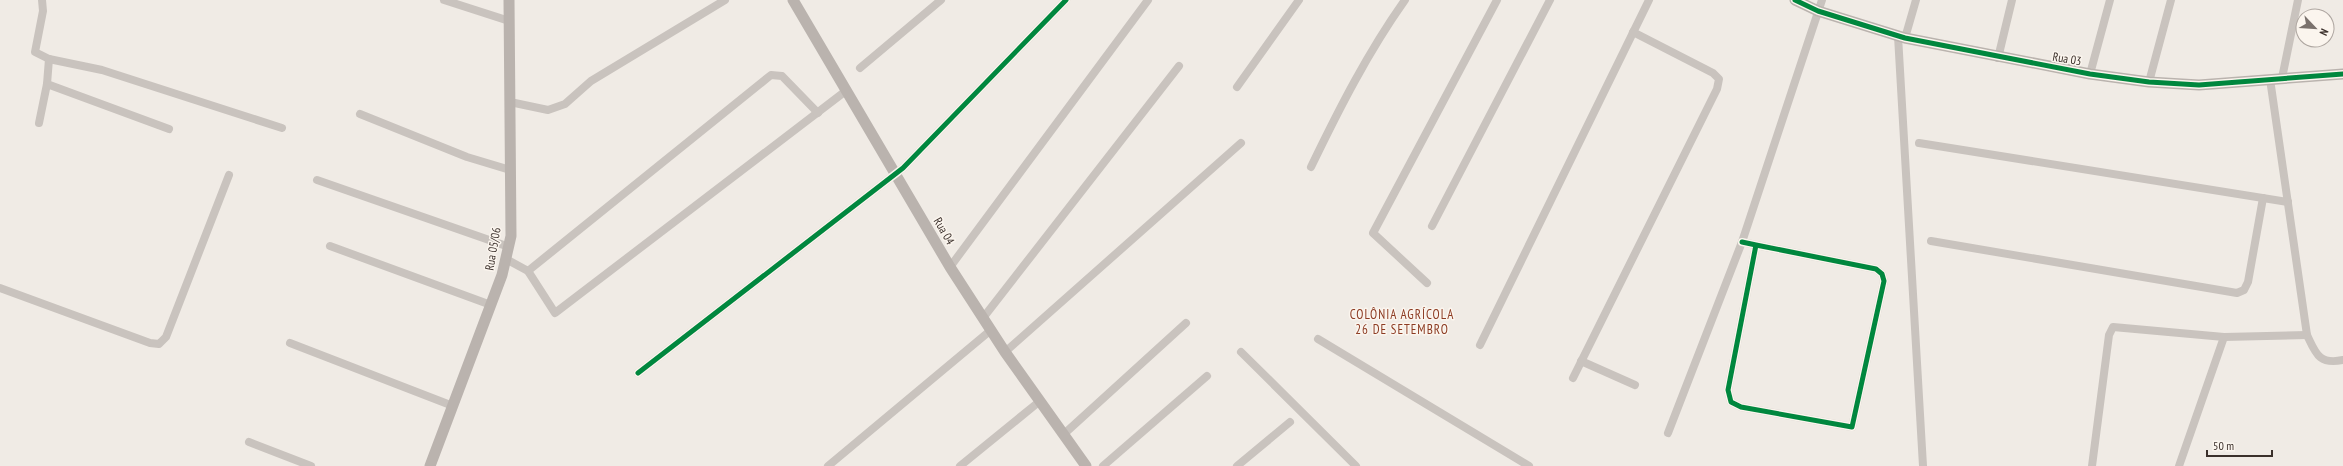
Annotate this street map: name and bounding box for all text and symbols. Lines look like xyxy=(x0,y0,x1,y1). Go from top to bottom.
north arrow xyxy=(2295,8,2335,48)
text: N xyxy=(2316,27,2332,38)
street label: Rua 03 xyxy=(2051,49,2083,68)
street label: Rua 04 xyxy=(931,214,959,248)
street label: Rua 05/06 xyxy=(481,226,504,272)
district label: COLÔNIA AGRÍCOLA 26 DE SETEMBRO xyxy=(1350,306,1454,338)
scale bar xyxy=(2207,432,2272,458)
text: 50 m xyxy=(2213,438,2234,453)

